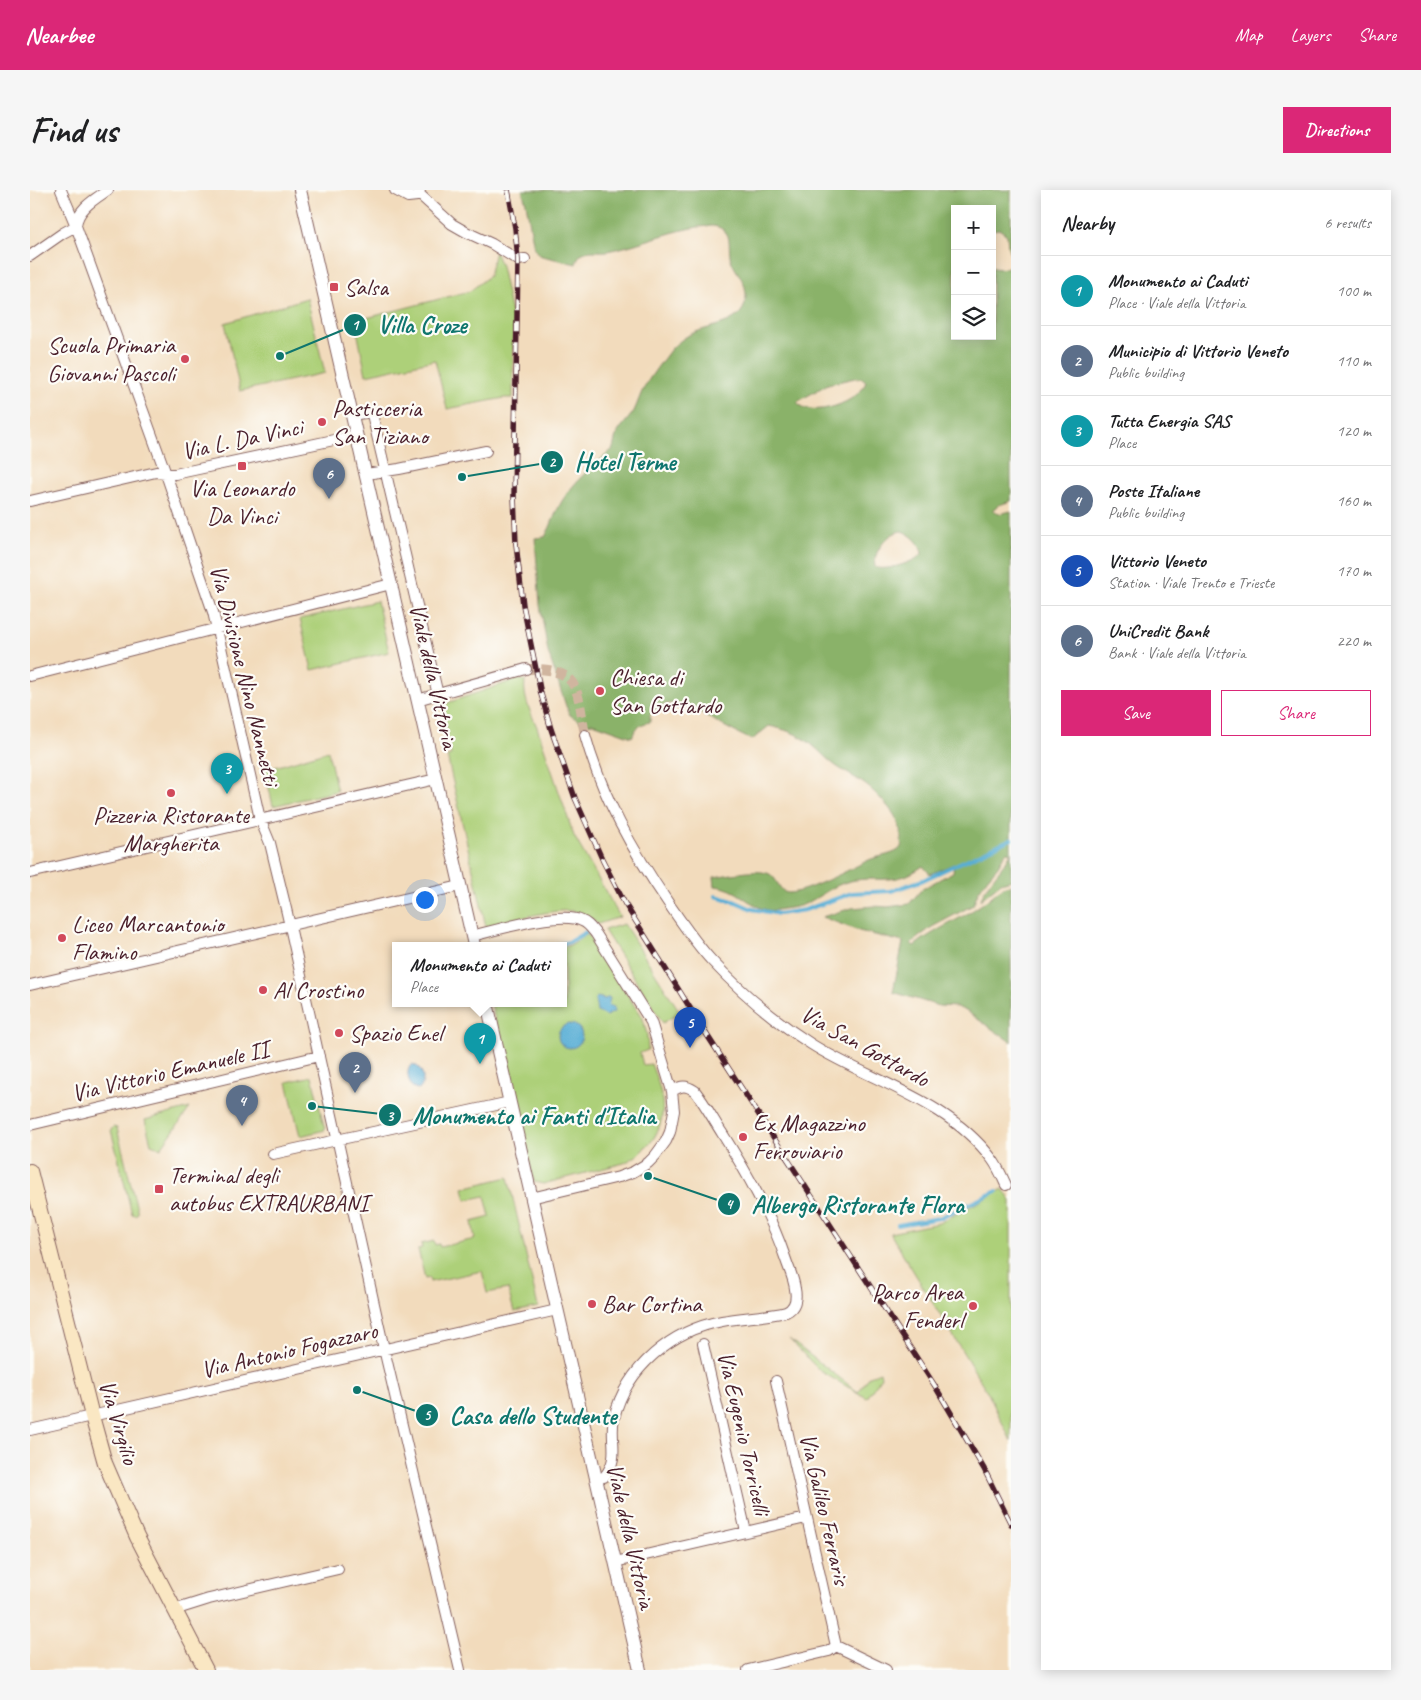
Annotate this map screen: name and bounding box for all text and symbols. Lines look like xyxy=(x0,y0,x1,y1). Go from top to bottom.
text: Nearbee xyxy=(25,20,93,50)
text: Map xyxy=(1235,24,1263,46)
text: Layers xyxy=(1291,24,1330,46)
text: Share xyxy=(1358,24,1396,46)
button: Directions xyxy=(1283,107,1391,153)
text: Find us xyxy=(30,108,117,153)
map controls xyxy=(951,205,996,340)
button: + xyxy=(951,205,996,250)
text: Nearby xyxy=(1061,210,1114,236)
text: 6 results xyxy=(1324,213,1371,233)
button: − xyxy=(951,250,996,295)
text: Monumento ai Caduti xyxy=(1108,269,1247,293)
place label: Salsa xyxy=(344,272,389,302)
marker: Salsa xyxy=(328,281,340,293)
text: 1 xyxy=(1073,281,1081,301)
text: 100 m xyxy=(1337,281,1371,301)
text: Place · Viale della Vittoria xyxy=(1108,293,1245,313)
button: layers xyxy=(951,295,996,340)
callout: Villa Croze xyxy=(343,305,476,345)
text: Villa Croze xyxy=(378,309,469,341)
text: 1 xyxy=(352,316,361,335)
place label: Scuola Primaria Giovanni Pascoli xyxy=(47,330,177,388)
text: Municipio di Vittorio Veneto xyxy=(1108,339,1288,363)
text: 2 xyxy=(1073,351,1081,371)
text: 110 m xyxy=(1337,351,1371,371)
marker: Scuola Primaria Giovanni Pascoli xyxy=(179,353,191,365)
text: Public building xyxy=(1108,363,1184,383)
place label: Pasticceria San Tiziano xyxy=(332,393,430,451)
text: Tutta Energia SAS xyxy=(1108,409,1230,433)
street label: Via L. Da Vinci xyxy=(179,411,309,466)
marker: Pasticceria San Tiziano xyxy=(316,416,328,428)
text: 3 xyxy=(1073,421,1081,441)
text: 120 m xyxy=(1337,421,1371,441)
text: Place xyxy=(1108,433,1136,453)
callout: Hotel Terme xyxy=(540,442,686,482)
text: Hotel Terme xyxy=(575,446,678,478)
text: 2 xyxy=(549,453,557,472)
pin: 6 xyxy=(313,458,345,499)
marker: Via Leonardo Da Vinci xyxy=(236,460,248,472)
place label: Via Leonardo Da Vinci xyxy=(189,473,296,531)
text: Poste Italiane xyxy=(1108,479,1199,503)
text: 4 xyxy=(1073,491,1081,511)
text: 160 m xyxy=(1337,491,1371,511)
text: Public building xyxy=(1108,503,1184,523)
text: Vittorio Veneto xyxy=(1108,549,1206,573)
text: 5 xyxy=(1074,561,1080,581)
text: 170 m xyxy=(1337,561,1371,581)
street label: Via Divisione Nino Nannetti xyxy=(203,562,288,792)
text: Station · Viale Trento e Trieste xyxy=(1108,573,1274,593)
street label: Viale della Vittoria xyxy=(403,601,466,754)
text: UniCredit Bank xyxy=(1108,619,1208,643)
text: 6 xyxy=(1073,631,1081,651)
text: 220 m xyxy=(1337,631,1371,651)
text: Bank · Viale della Vittoria xyxy=(1108,643,1246,663)
place label: Chiesa di San Gottardo xyxy=(610,662,723,720)
marker: Chiesa di San Gottardo xyxy=(594,685,606,697)
button: Save xyxy=(1061,690,1211,736)
button: Share xyxy=(1221,690,1371,736)
pin: 3 xyxy=(211,753,243,794)
marker: Pizzeria Ristorante Margherita xyxy=(165,787,177,799)
place label: Pizzeria Ristorante Margherita xyxy=(93,800,251,858)
your location xyxy=(412,887,438,913)
place label: Liceo Marcantonio Flamino xyxy=(72,909,226,967)
marker: Liceo Marcantonio Flamino xyxy=(56,932,68,944)
popup xyxy=(392,942,567,1007)
text: Monumento ai Caduti xyxy=(410,953,549,977)
place label: Al Crostino xyxy=(273,975,365,1005)
text: Place xyxy=(410,977,438,997)
marker: Al Crostino xyxy=(257,984,269,996)
street label: Via San Gottardo xyxy=(796,998,936,1094)
pin: 5 xyxy=(674,1007,706,1048)
place label: Spazio Enel xyxy=(349,1018,446,1048)
pin: 1 xyxy=(464,1023,496,1064)
marker: Spazio Enel xyxy=(333,1027,345,1039)
street label: Via Vittorio Emanuele II xyxy=(69,1033,277,1108)
pin: 2 xyxy=(339,1052,371,1093)
pin: 4 xyxy=(226,1085,258,1126)
callout: Monumento ai Fanti d'Italia xyxy=(377,1095,666,1135)
text: Monumento ai Fanti d'Italia xyxy=(412,1100,658,1132)
text: 3 xyxy=(387,1107,395,1126)
place label: Ex Magazzino Ferroviario xyxy=(753,1108,866,1166)
marker: Ex Magazzino Ferroviario xyxy=(737,1131,749,1143)
place label: Terminal degli autobus EXTRAURBANI xyxy=(169,1160,374,1218)
marker: Terminal degli autobus EXTRAURBANI xyxy=(153,1183,165,1195)
callout: Albergo Ristorante Flora xyxy=(717,1184,975,1224)
text: Albergo Ristorante Flora xyxy=(752,1189,966,1221)
text: 4 xyxy=(726,1195,735,1214)
place label: Parco Area Fenderl xyxy=(872,1277,967,1335)
place label: Bar Cortina xyxy=(602,1289,703,1319)
marker: Bar Cortina xyxy=(586,1298,598,1310)
marker: Parco Area Fenderl xyxy=(967,1300,979,1312)
street label: Via Antonio Fogazzaro xyxy=(198,1315,381,1385)
street label: Via Eugenio Torricelli xyxy=(711,1348,778,1520)
street label: Via Virgilio xyxy=(92,1376,146,1469)
callout: Casa dello Studente xyxy=(414,1395,627,1435)
text: Casa dello Studente xyxy=(450,1400,619,1432)
text: 5 xyxy=(424,1406,432,1425)
street label: Via Galileo Ferraris xyxy=(793,1430,857,1590)
street label: Viale della Vittoria xyxy=(600,1461,663,1614)

